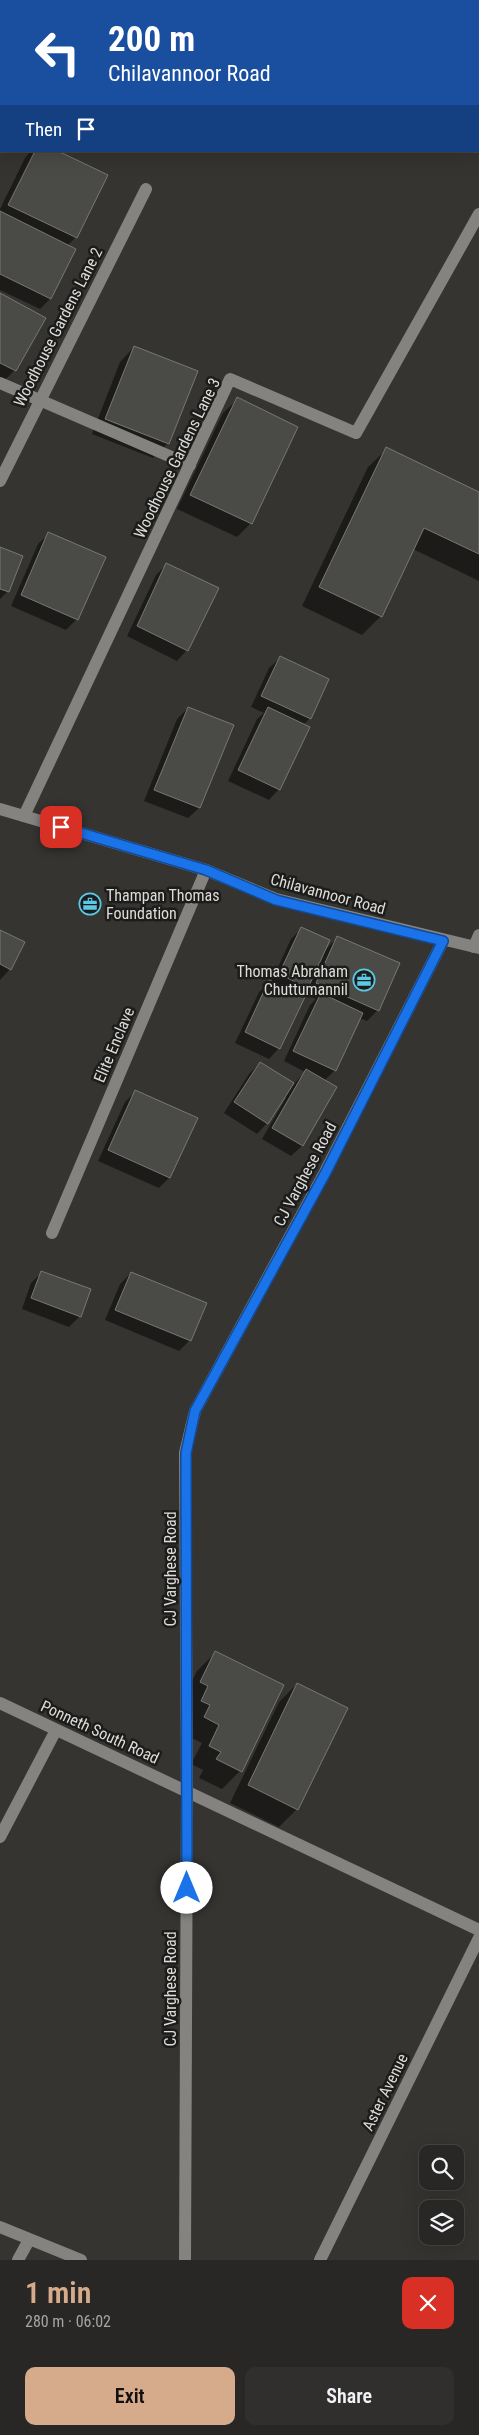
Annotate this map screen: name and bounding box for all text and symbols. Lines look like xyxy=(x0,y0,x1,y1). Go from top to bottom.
text: 200 m xyxy=(108,19,195,60)
icon: left xyxy=(25,20,90,85)
text: Chilavannoor Road xyxy=(108,61,271,86)
icon: arrive xyxy=(72,115,100,143)
text: Then xyxy=(25,118,62,141)
street label: Woodhouse Gardens Lane 2 xyxy=(10,244,106,410)
street label: Woodhouse Gardens Lane 3 xyxy=(130,375,224,541)
pin xyxy=(40,806,82,848)
icon: arrive xyxy=(47,813,75,841)
street label: Chilavannoor Road xyxy=(268,870,388,918)
place label: Thampan Thomas Foundation xyxy=(106,886,220,923)
office icon: Thampan Thomas Foundation xyxy=(78,892,102,916)
place label: Thomas Abraham Chuttumannil xyxy=(236,962,348,999)
office icon: Thomas Abraham Chuttumannil xyxy=(352,968,376,992)
street label: Elite Enclave xyxy=(90,1005,138,1085)
street label: CJ Varghese Road xyxy=(270,1119,340,1229)
street label: CJ Varghese Road xyxy=(161,1511,180,1627)
street label: Ponneth South Road xyxy=(38,1696,162,1768)
position arrow xyxy=(160,1861,212,1913)
street label: CJ Varghese Road xyxy=(161,1931,180,2047)
street label: Aster Avenue xyxy=(358,2050,412,2134)
map controls xyxy=(419,2145,464,2245)
button: search xyxy=(419,2145,464,2190)
button: layers xyxy=(419,2200,464,2245)
text: 1 min xyxy=(25,2275,91,2310)
button: close xyxy=(402,2277,454,2329)
text: 280 m · 06:02 xyxy=(25,2312,111,2331)
button: Exit xyxy=(25,2367,235,2425)
button: Share xyxy=(245,2367,454,2425)

